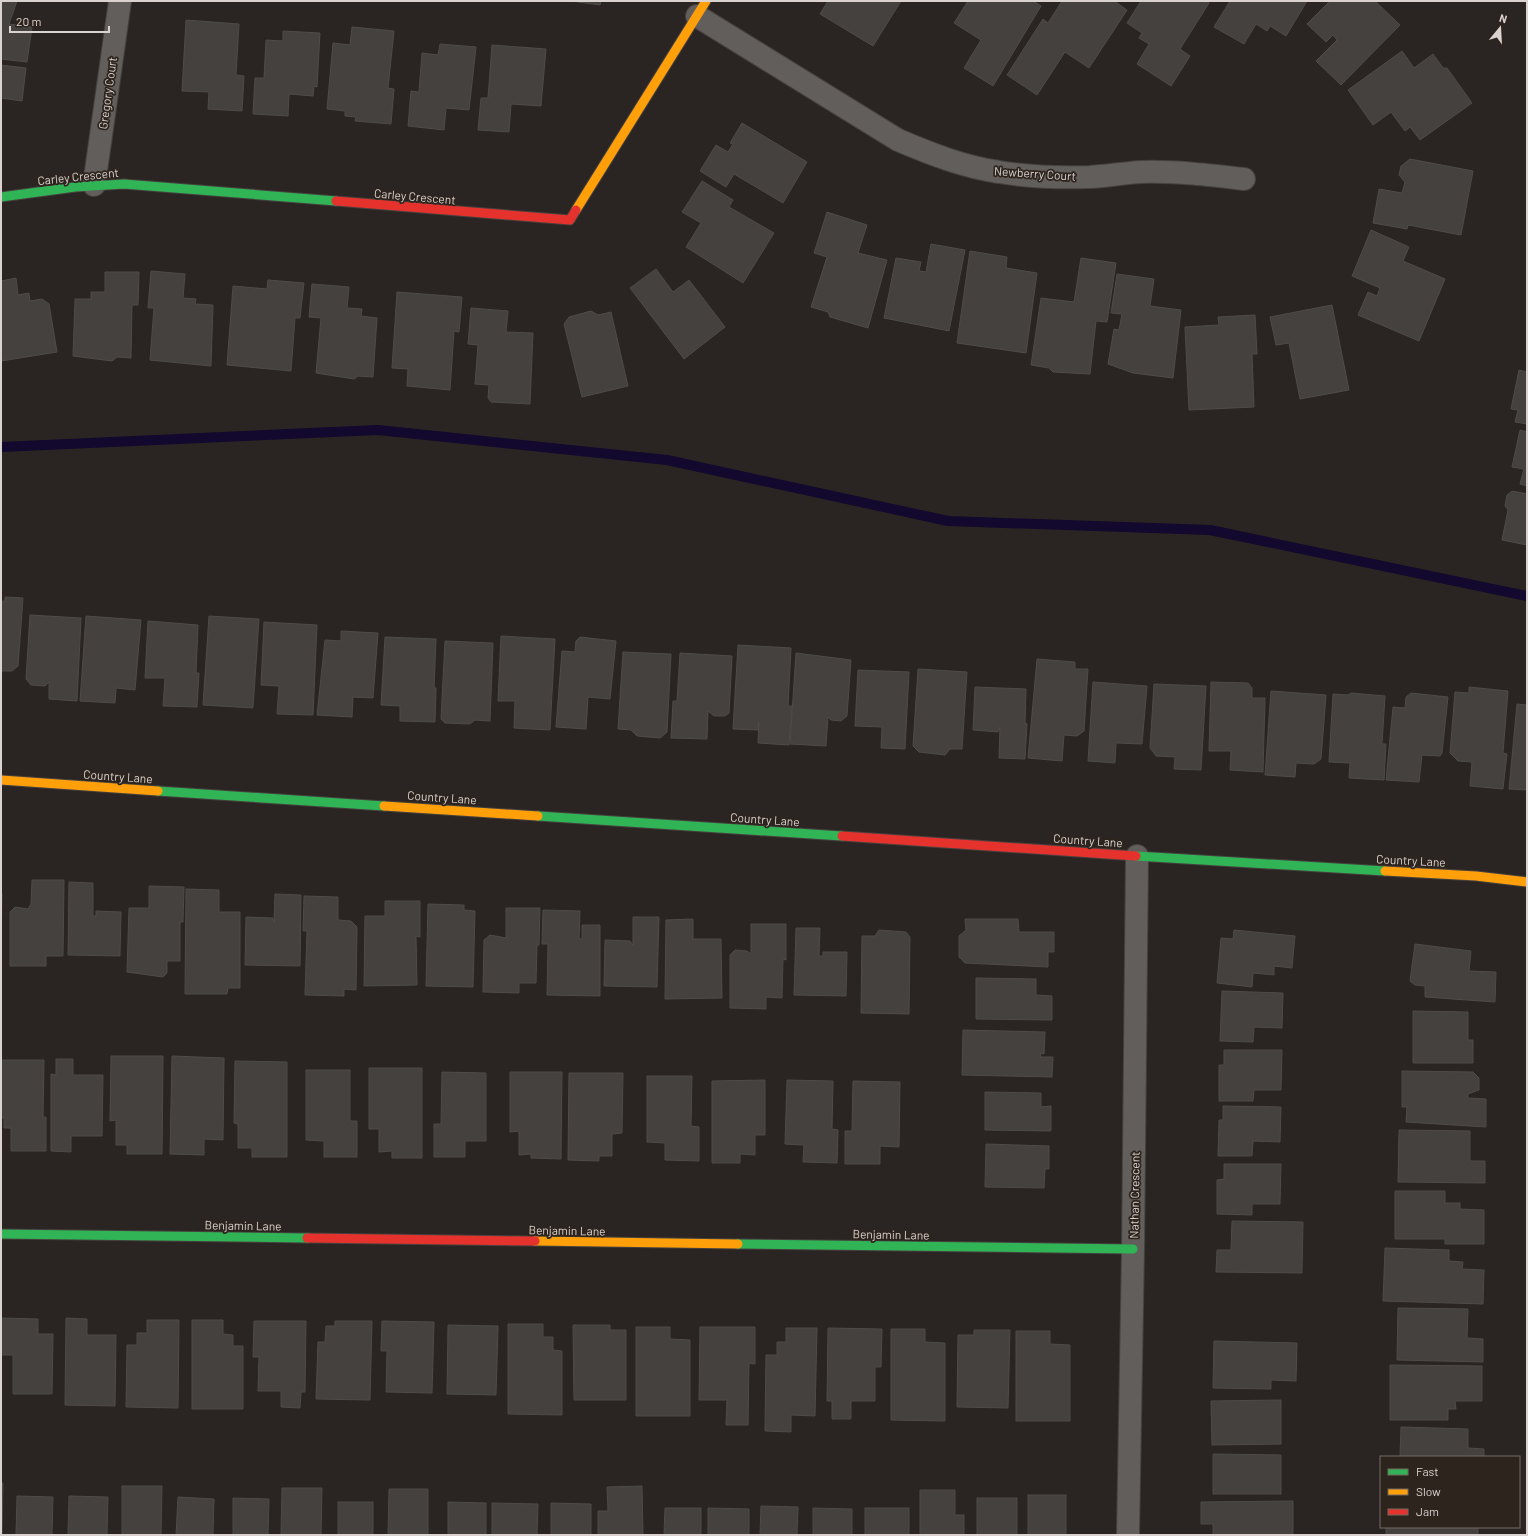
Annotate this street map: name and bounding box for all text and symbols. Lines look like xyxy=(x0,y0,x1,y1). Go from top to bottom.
scale bar xyxy=(10,8,109,34)
north arrow xyxy=(1480,8,1520,48)
text: N xyxy=(1498,11,1509,25)
text: 20 m xyxy=(16,14,42,28)
street label: Gregory Court xyxy=(95,56,119,130)
street label: Newberry Court xyxy=(994,163,1076,183)
street label: Carley Crescent xyxy=(37,165,119,187)
street label: Carley Crescent xyxy=(374,185,456,207)
street label: Country Lane xyxy=(83,767,153,785)
street label: Country Lane xyxy=(407,788,477,806)
street label: Country Lane xyxy=(730,810,800,828)
street label: Country Lane xyxy=(1053,831,1123,849)
street label: Country Lane xyxy=(1376,851,1446,869)
street label: Nathan Crescent xyxy=(1126,1151,1142,1239)
street label: Benjamin Lane xyxy=(204,1217,282,1233)
street label: Benjamin Lane xyxy=(528,1222,606,1238)
street label: Benjamin Lane xyxy=(852,1226,930,1242)
legend xyxy=(1380,1456,1520,1528)
text: Fast xyxy=(1416,1464,1439,1478)
text: Slow xyxy=(1416,1484,1441,1498)
text: Jam xyxy=(1416,1504,1439,1518)

